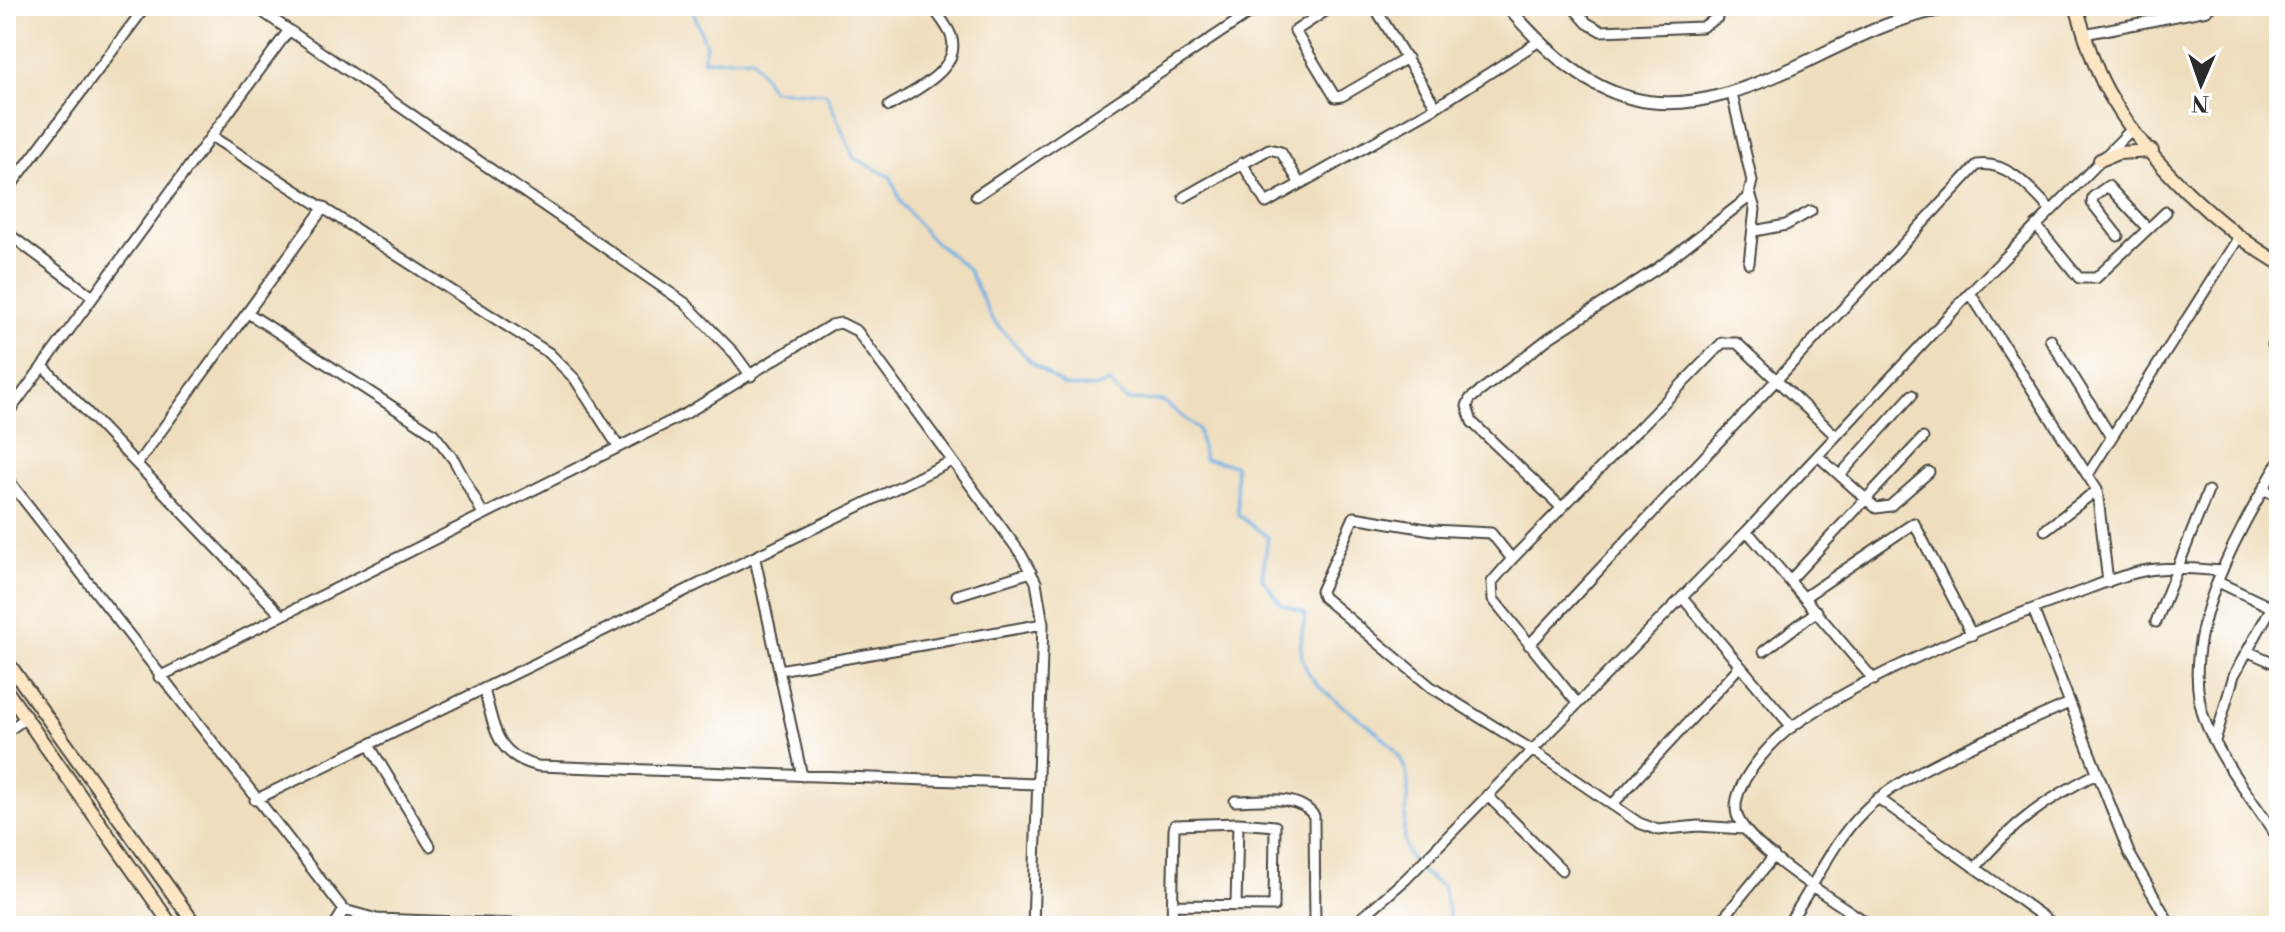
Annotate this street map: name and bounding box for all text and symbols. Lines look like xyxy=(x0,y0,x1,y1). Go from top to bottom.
north arrow xyxy=(2161,44,2241,124)
text: N xyxy=(2191,89,2210,116)

